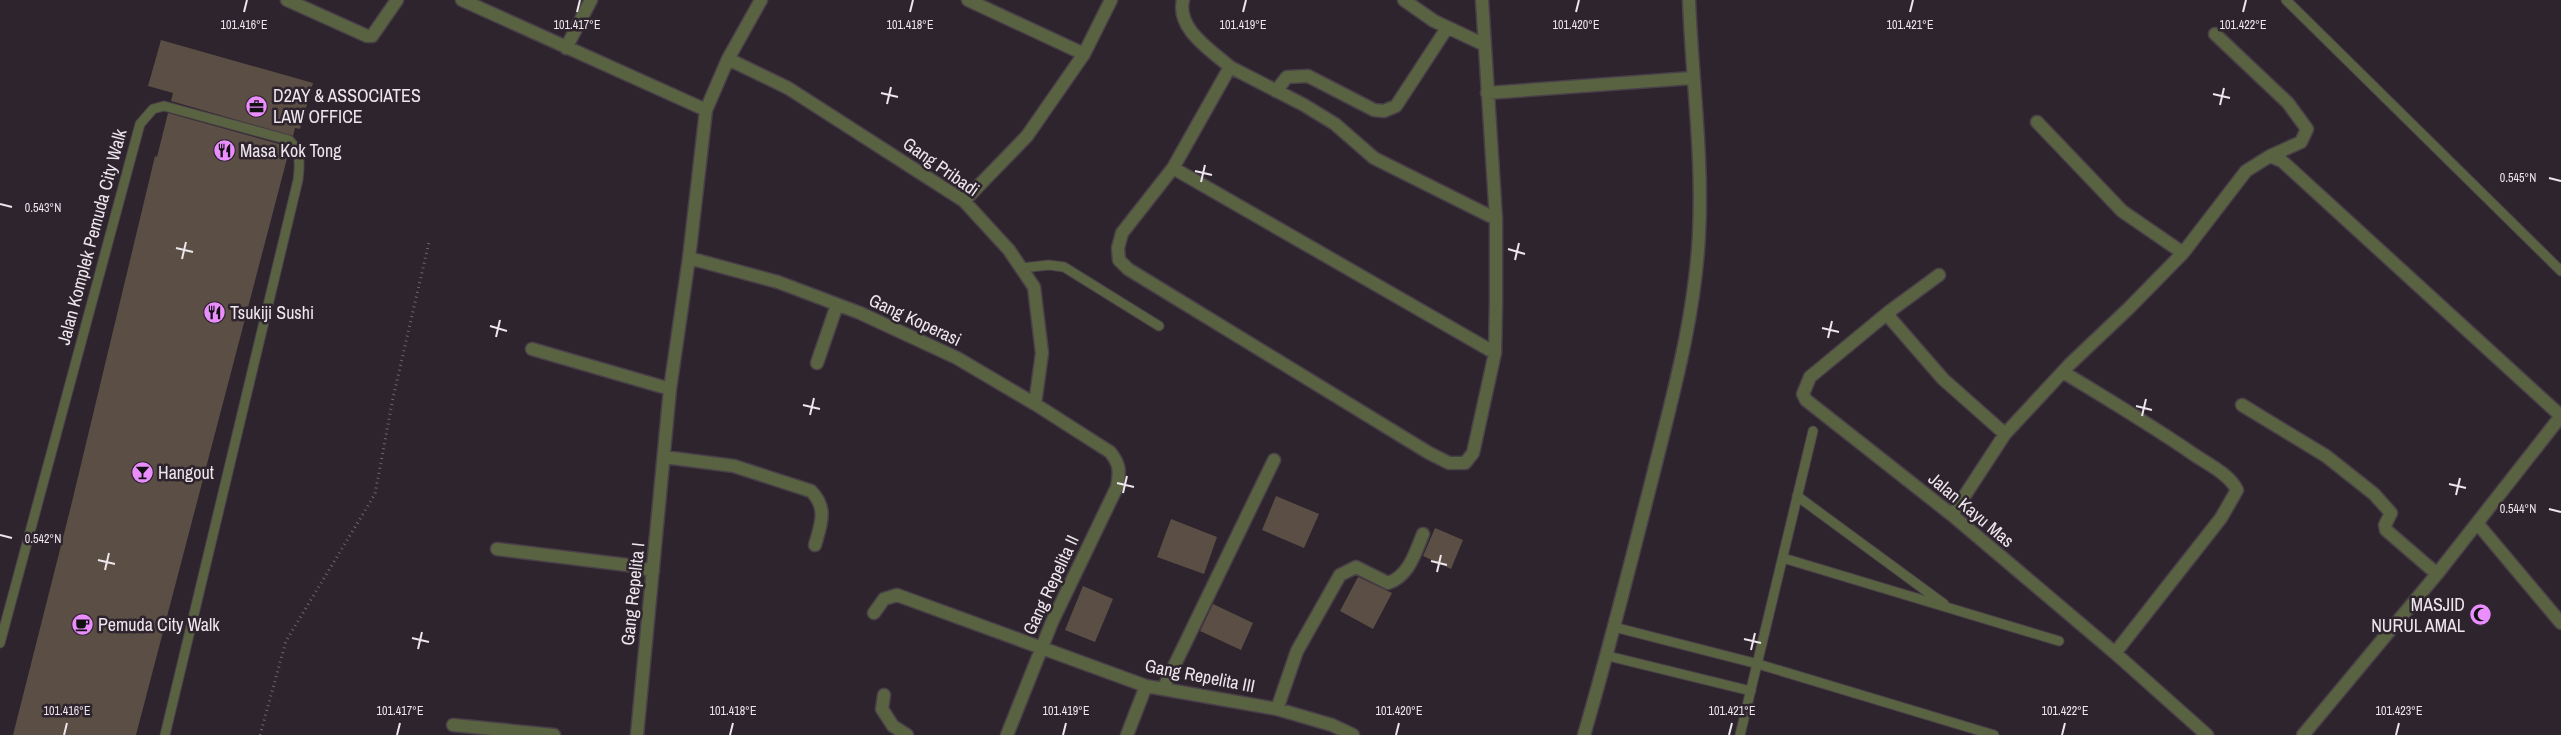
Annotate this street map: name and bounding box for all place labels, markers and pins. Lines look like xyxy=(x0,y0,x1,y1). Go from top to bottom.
place label: D2AY & ASSOCIATES LAW OFFICE xyxy=(273,83,421,129)
office icon: D2AY & ASSOCIATES LAW OFFICE xyxy=(245,94,269,118)
place label: Masa Kok Tong xyxy=(240,138,342,163)
restaurant icon: Masa Kok Tong xyxy=(212,139,236,163)
place label: Tsukiji Sushi xyxy=(230,300,314,325)
restaurant icon: Tsukiji Sushi xyxy=(202,301,226,325)
place label: Hangout xyxy=(158,460,214,485)
bar icon: Hangout xyxy=(130,461,154,485)
place label: MASJID NURUL AMAL xyxy=(2371,592,2465,638)
mosque icon: MASJID NURUL AMAL xyxy=(2469,603,2493,627)
place label: Pemuda City Walk xyxy=(98,612,220,637)
cafe icon: Pemuda City Walk xyxy=(70,613,94,637)

